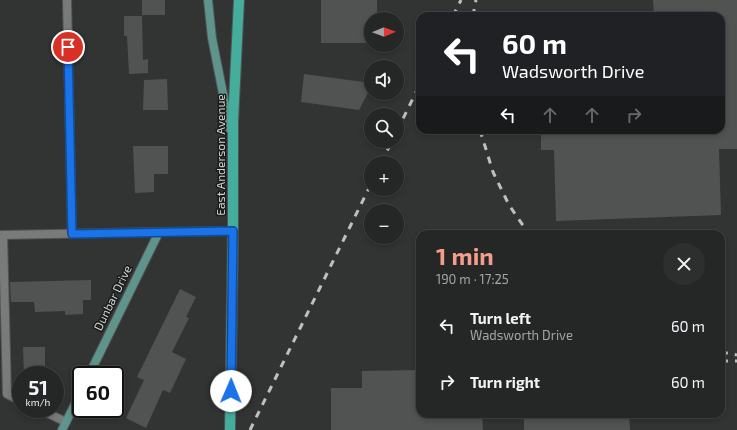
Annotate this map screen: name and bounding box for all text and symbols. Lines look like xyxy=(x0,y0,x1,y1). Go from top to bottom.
north arrow xyxy=(364,12,404,52)
map controls xyxy=(364,12,404,244)
text: 60 m xyxy=(502,26,567,60)
icon: left xyxy=(436,28,488,80)
pin xyxy=(51,30,85,64)
icon: arrive xyxy=(57,36,79,58)
button: sound xyxy=(364,60,404,100)
text: Wadsworth Drive xyxy=(502,60,644,82)
street label: East Anderson Avenue xyxy=(213,94,227,216)
icon: left xyxy=(497,104,519,126)
icon: ahead xyxy=(539,104,561,126)
icon: ahead xyxy=(581,104,603,126)
icon: right xyxy=(623,104,645,126)
button: search xyxy=(364,108,404,148)
button: + xyxy=(364,156,404,196)
button: − xyxy=(364,204,404,244)
text: 1 min xyxy=(436,241,494,270)
button: close xyxy=(663,243,705,285)
street label: Dunbar Drive xyxy=(90,263,134,333)
text: 190 m · 17:25 xyxy=(436,271,509,287)
text: Turn left xyxy=(470,309,531,327)
icon: left xyxy=(436,315,458,337)
text: 60 m xyxy=(671,317,705,335)
text: Wadsworth Drive xyxy=(470,327,573,343)
speed limit sign: 60 xyxy=(72,366,124,418)
position arrow xyxy=(210,370,252,412)
icon: right xyxy=(436,371,458,393)
text: Turn right xyxy=(470,373,540,391)
text: 60 m xyxy=(671,373,705,391)
text: 51 xyxy=(28,375,48,399)
text: km/h xyxy=(26,396,50,408)

